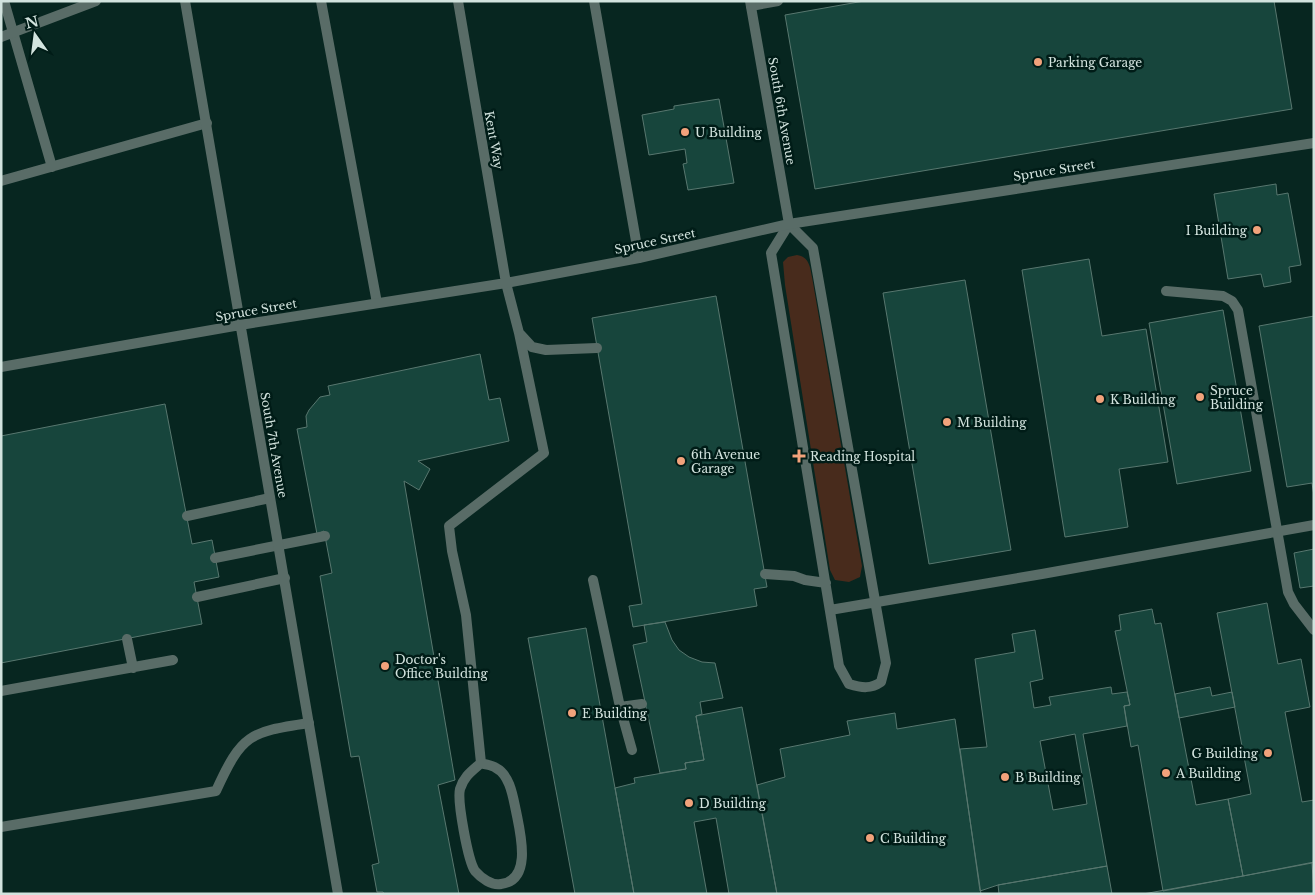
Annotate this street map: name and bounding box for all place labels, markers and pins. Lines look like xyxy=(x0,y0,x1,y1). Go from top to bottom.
place label: Parking Garage xyxy=(1048,55,1142,70)
marker: Parking Garage xyxy=(1032,56,1044,68)
place label: U Building xyxy=(695,125,762,140)
marker: U Building xyxy=(679,126,691,138)
place label: I Building xyxy=(1186,223,1248,238)
marker: I Building xyxy=(1251,224,1263,236)
place label: Spruce Building xyxy=(1210,383,1264,412)
marker: Spruce Building xyxy=(1194,391,1206,403)
place label: K Building xyxy=(1110,392,1176,407)
marker: K Building xyxy=(1094,393,1106,405)
place label: M Building xyxy=(957,415,1027,430)
marker: M Building xyxy=(941,416,953,428)
place label: 6th Avenue Garage xyxy=(691,447,760,476)
marker: Reading Hospital xyxy=(792,449,806,463)
place label: Reading Hospital xyxy=(810,449,915,464)
marker: 6th Avenue Garage xyxy=(675,455,687,467)
place label: Doctor's Office Building xyxy=(395,652,488,681)
marker: Doctor's Office Building xyxy=(379,660,391,672)
place label: E Building xyxy=(582,706,648,721)
marker: E Building xyxy=(566,707,578,719)
place label: G Building xyxy=(1192,746,1259,761)
marker: G Building xyxy=(1262,747,1274,759)
place label: A Building xyxy=(1175,766,1242,781)
marker: A Building xyxy=(1160,767,1172,779)
place label: B Building xyxy=(1015,770,1081,785)
marker: B Building xyxy=(999,771,1011,783)
place label: D Building xyxy=(699,796,767,811)
marker: D Building xyxy=(683,797,695,809)
place label: C Building xyxy=(880,831,947,846)
marker: C Building xyxy=(864,832,876,844)

